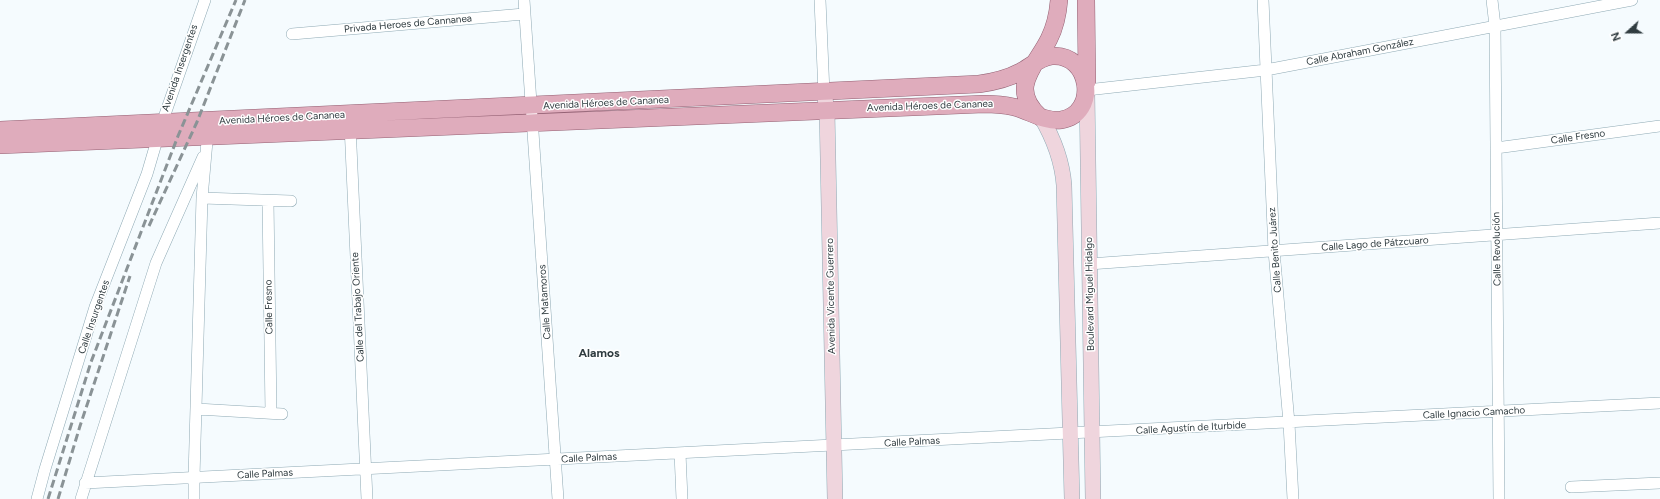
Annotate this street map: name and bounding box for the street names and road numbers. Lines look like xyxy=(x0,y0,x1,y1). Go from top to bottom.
street label: Privada Heroes de Cannanea xyxy=(344,12,472,36)
street label: Avenida Insergentes xyxy=(159,23,201,113)
street label: Calle Abraham González xyxy=(1305,36,1415,68)
street label: Avenida Héroes de Cananea xyxy=(543,94,669,112)
street label: Avenida Héroes de Cananea xyxy=(867,98,993,114)
street label: Avenida Héroes de Cananea xyxy=(219,109,345,127)
street label: Calle Fresno xyxy=(1550,127,1606,147)
street label: Calle Benito Juárez xyxy=(1266,207,1284,293)
street label: Calle Revolución xyxy=(1490,212,1504,286)
street label: Calle Lago de Pátzcuaro xyxy=(1321,234,1429,254)
street label: Boulevard Miguel Hidalgo xyxy=(1083,237,1097,351)
street label: Avenida Vicente Guerrero xyxy=(824,238,838,354)
street label: Calle del Trabajo Oriente xyxy=(349,252,367,362)
street label: Calle Matamoros xyxy=(536,264,554,340)
street label: Calle Insurgentes xyxy=(76,278,112,356)
street label: Calle Fresno xyxy=(263,279,275,335)
street label: Calle Ignacio Camacho xyxy=(1422,404,1526,422)
street label: Calle Agustín de Iturbide xyxy=(1136,419,1246,437)
street label: Calle Palmas xyxy=(884,435,940,449)
street label: Calle Palmas xyxy=(561,451,617,465)
street label: Calle Palmas xyxy=(237,467,293,481)

